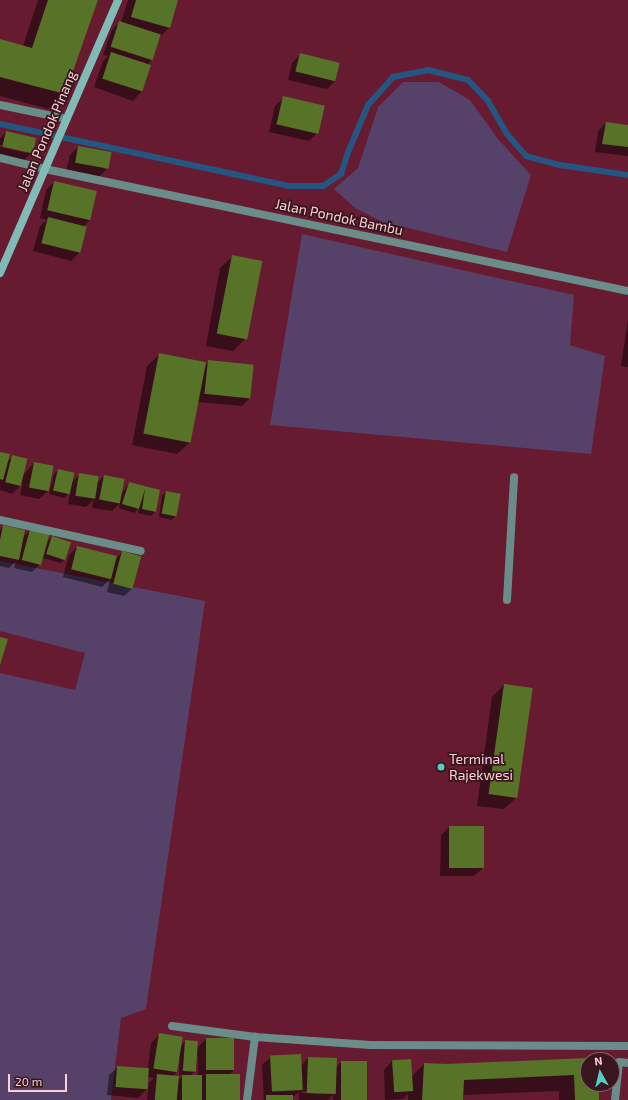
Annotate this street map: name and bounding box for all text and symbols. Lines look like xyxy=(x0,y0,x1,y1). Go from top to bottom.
street label: Jalan Pondok Pinang xyxy=(14,68,80,194)
street label: Jalan Pondok Bambu xyxy=(273,195,405,239)
place label: Terminal Rajekwesi xyxy=(449,751,513,784)
marker: Terminal Rajekwesi xyxy=(436,762,446,772)
north arrow xyxy=(580,1052,620,1092)
text: N xyxy=(594,1054,603,1068)
scale bar xyxy=(10,1066,69,1092)
text: 20 m xyxy=(15,1074,42,1088)

